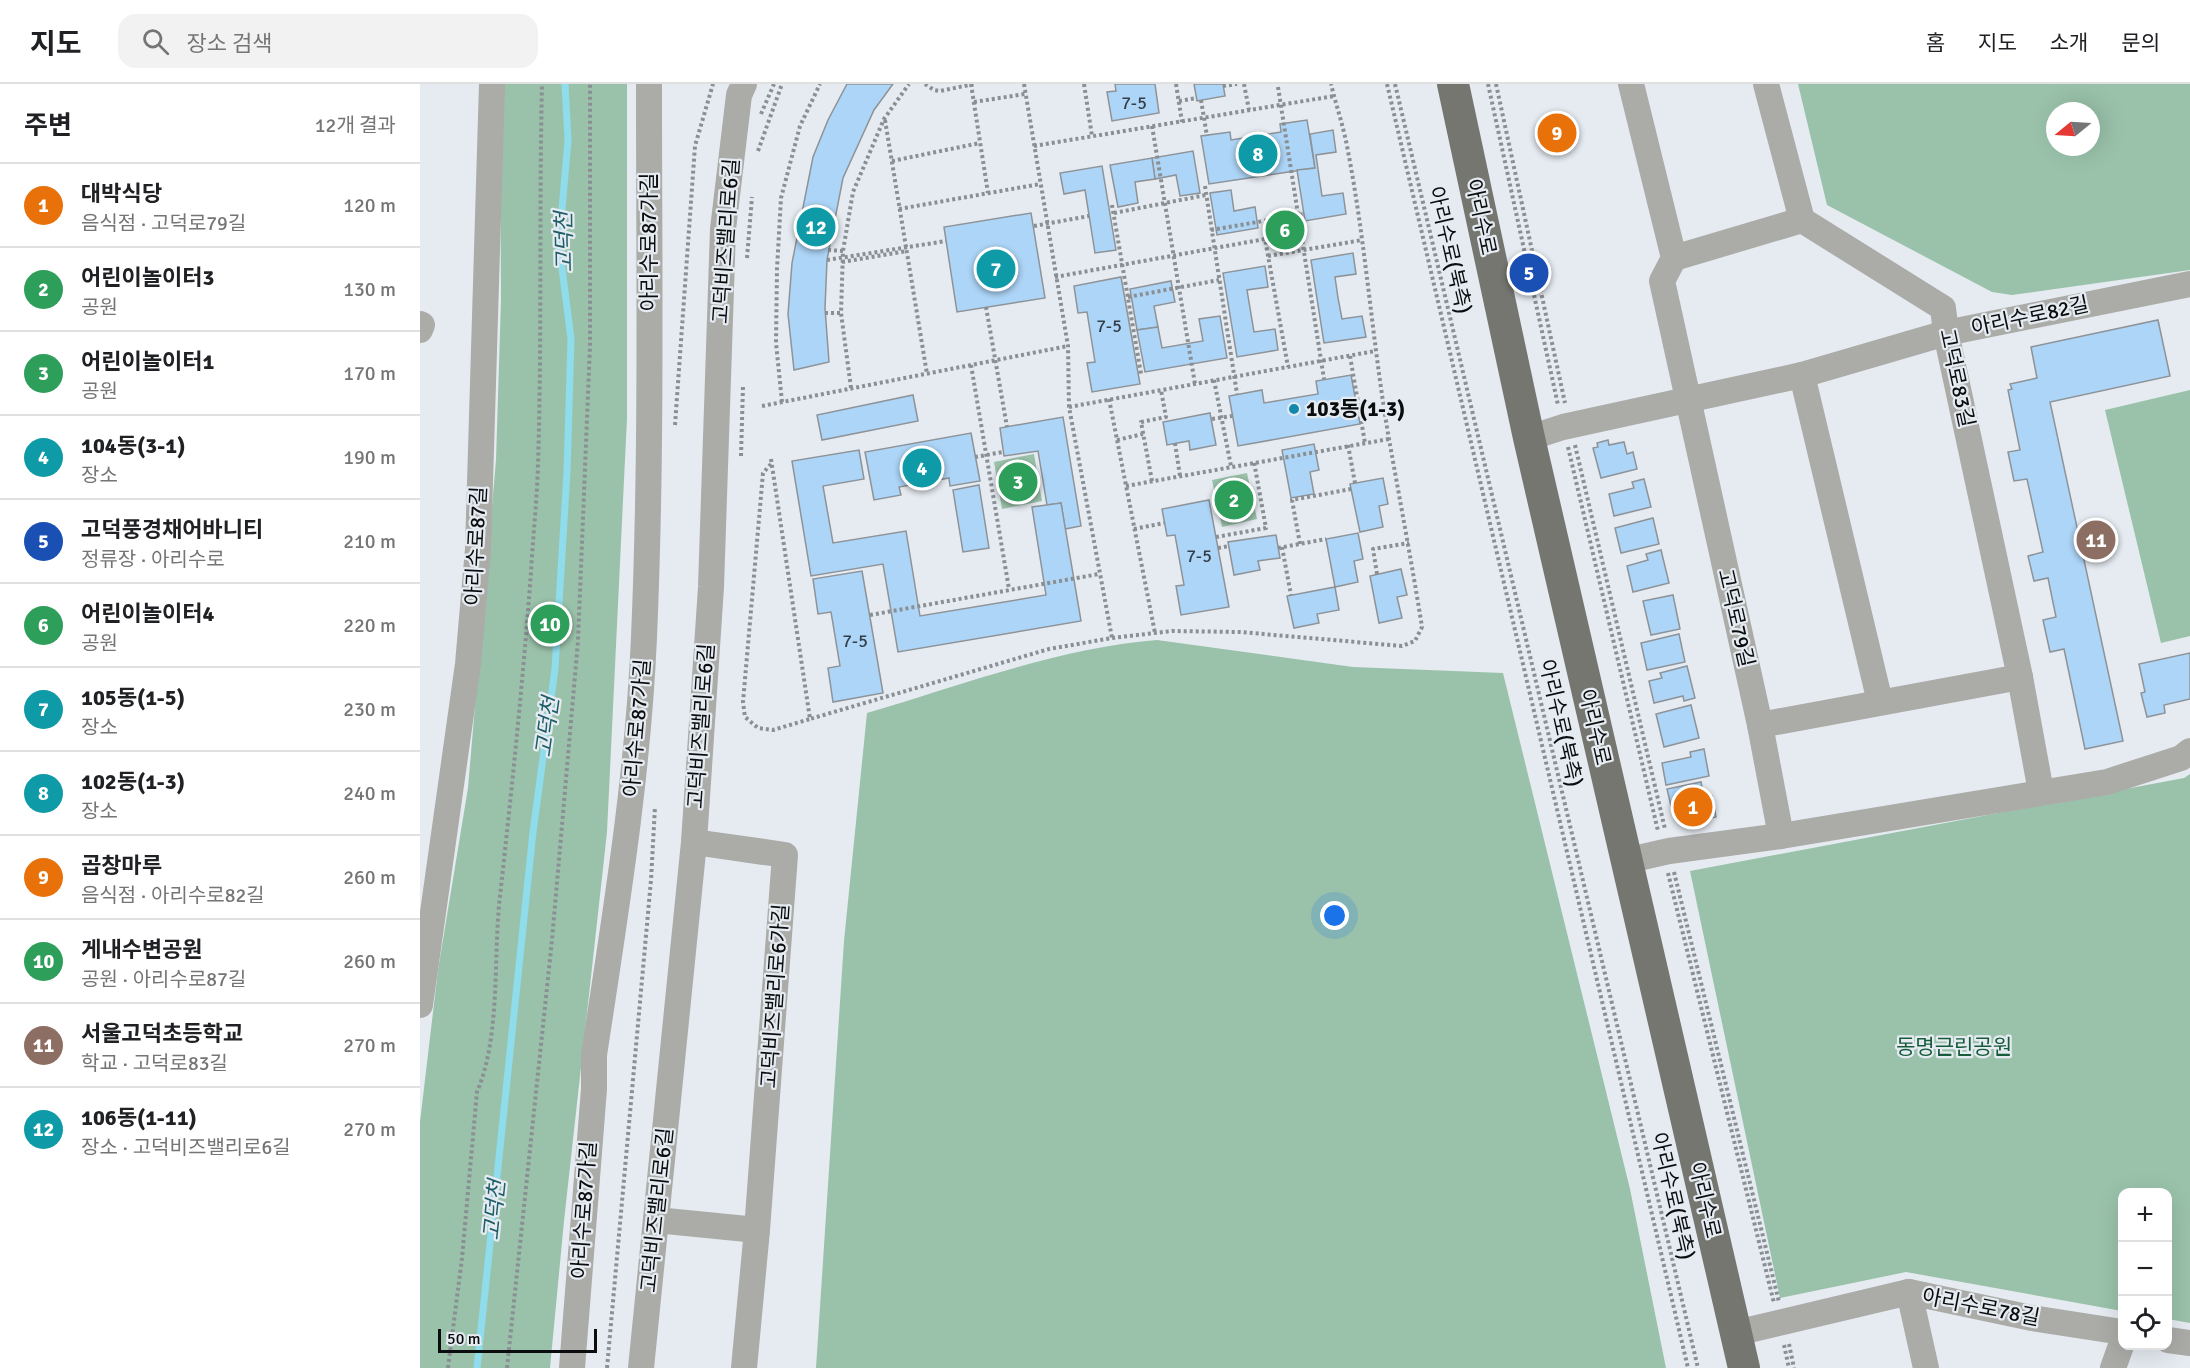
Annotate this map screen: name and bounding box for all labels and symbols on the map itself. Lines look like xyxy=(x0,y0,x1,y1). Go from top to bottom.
house number: 7-5 xyxy=(1121,92,1147,114)
north arrow xyxy=(2046,102,2100,156)
pin: 9 xyxy=(1538,110,1576,156)
pin: 8 xyxy=(1238,132,1278,176)
street label: 고덕비즈밸리로6길 xyxy=(707,157,745,325)
street label: 아리수로87가길 xyxy=(636,173,662,311)
street label: 아리수로 xyxy=(1460,177,1502,257)
street label: 아리수로(북측) xyxy=(1423,184,1477,316)
pin: 12 xyxy=(796,204,836,250)
pin: 6 xyxy=(1266,208,1304,252)
water label: 고덕천 xyxy=(550,209,578,273)
pin: 7 xyxy=(976,246,1016,291)
pin: 5 xyxy=(1510,250,1548,296)
street label: 아리수로82길 xyxy=(1969,291,2091,341)
house number: 7-5 xyxy=(1096,315,1122,337)
street label: 고덕로83길 xyxy=(1934,326,1980,430)
place label: 103동(1-3) xyxy=(1306,396,1405,422)
marker: 103동(1-3) xyxy=(1287,402,1301,416)
pin: 4 xyxy=(902,446,942,490)
pin: 3 xyxy=(998,460,1038,504)
pin: 2 xyxy=(1214,478,1254,522)
street label: 아리수로87길 xyxy=(460,486,492,606)
pin: 11 xyxy=(2076,518,2116,562)
house number: 7-5 xyxy=(1186,545,1212,567)
street label: 고덕로79길 xyxy=(1712,566,1760,670)
pin: 10 xyxy=(530,602,570,646)
house number: 7-5 xyxy=(842,630,868,652)
street label: 고덕비즈밸리로6길 xyxy=(682,642,720,810)
street label: 아리수로(북측) xyxy=(1534,657,1588,789)
street label: 아리수로87가길 xyxy=(618,658,656,798)
street label: 아리수로 xyxy=(1574,686,1616,768)
water label: 고덕천 xyxy=(529,692,565,759)
pin: 1 xyxy=(1674,784,1712,830)
your location xyxy=(1320,901,1349,930)
street label: 고덕비즈밸리로6가길 xyxy=(756,903,794,1089)
park label: 동명근린공원 xyxy=(1896,1034,2012,1060)
street label: 고덕비즈밸리로6길 xyxy=(635,1126,679,1294)
street label: 아리수로(북측) xyxy=(1646,1130,1700,1262)
street label: 아리수로87가길 xyxy=(566,1140,602,1280)
street label: 아리수로 xyxy=(1684,1159,1726,1241)
water label: 고덕천 xyxy=(477,1176,511,1242)
street label: 아리수로78길 xyxy=(1920,1283,2042,1331)
scale bar xyxy=(438,1326,597,1354)

